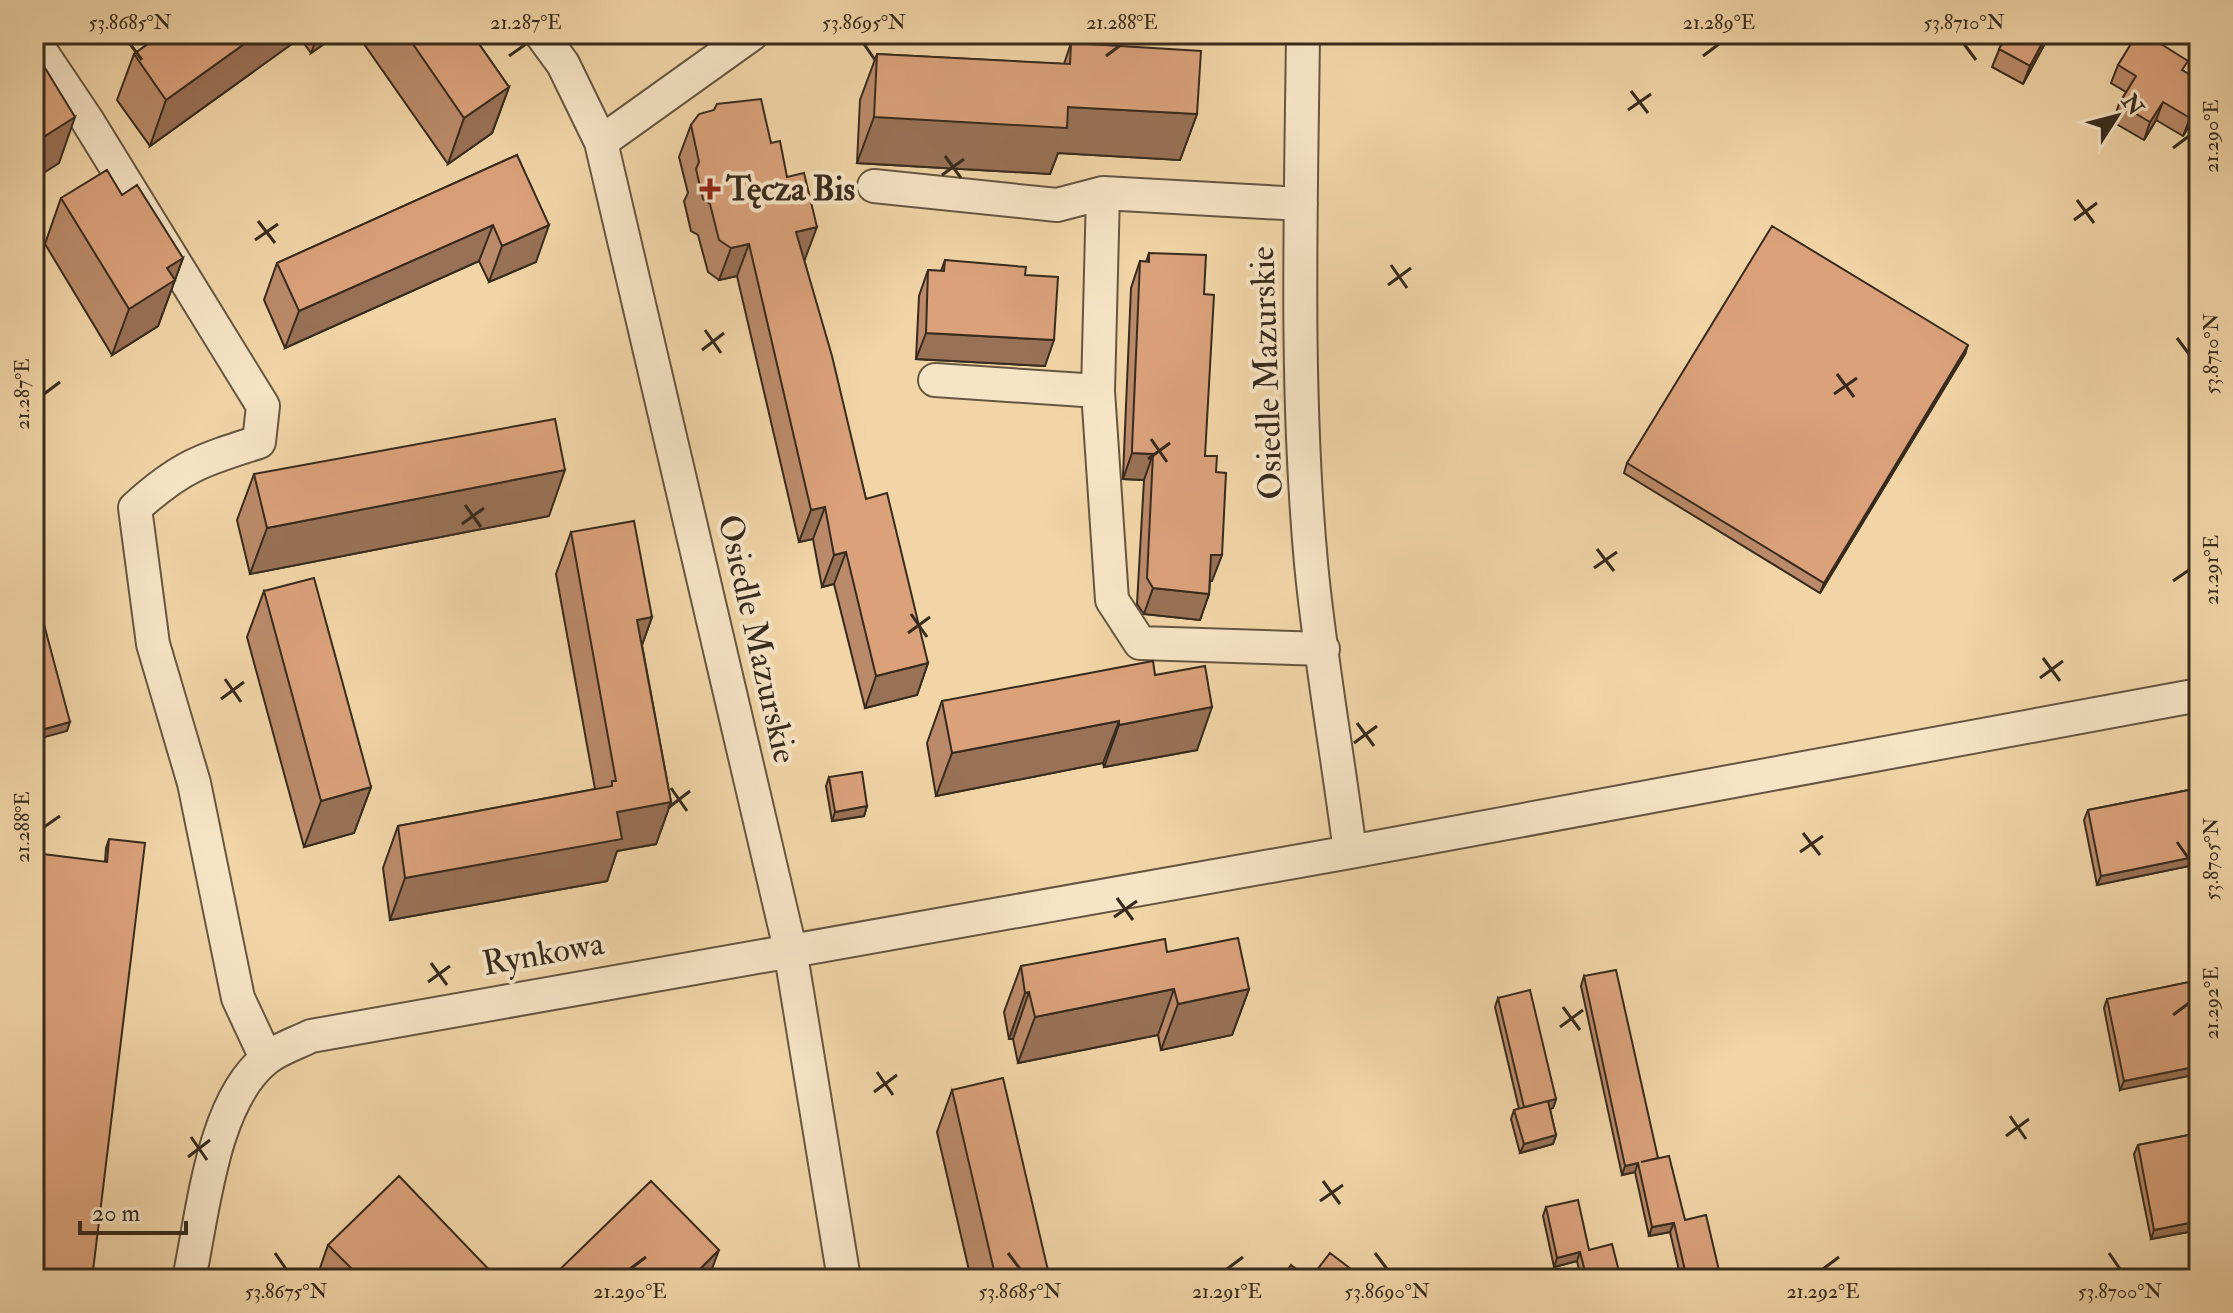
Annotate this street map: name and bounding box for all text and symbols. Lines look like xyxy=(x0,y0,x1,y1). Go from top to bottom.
text: 53.8685°N xyxy=(89,10,172,35)
text: 21.287°E xyxy=(490,10,562,35)
text: 53.8695°N xyxy=(822,10,906,35)
text: 21.288°E xyxy=(1086,10,1158,35)
text: 21.289°E xyxy=(1683,10,1755,35)
text: 53.8710°N xyxy=(1923,10,2005,35)
north arrow xyxy=(2077,76,2157,156)
text: N xyxy=(2115,88,2150,121)
text: 21.290°E xyxy=(2199,99,2224,173)
place label: Tęcza Bis xyxy=(725,168,856,211)
marker: Tęcza Bis xyxy=(701,180,719,198)
street label: Osiedle Mazurskie xyxy=(1241,246,1293,500)
text: 53.8710°N xyxy=(2199,313,2224,395)
text: 21.287°E xyxy=(10,358,35,430)
street label: Osiedle Mazurskie xyxy=(708,511,806,767)
text: 21.291°E xyxy=(2199,535,2224,605)
text: 21.288°E xyxy=(10,791,35,863)
text: 53.8705°N xyxy=(2199,817,2224,900)
street label: Rynkowa xyxy=(479,922,608,986)
text: 21.292°E xyxy=(2199,966,2224,1040)
scale bar xyxy=(80,1185,186,1235)
text: 20 m xyxy=(92,1198,141,1229)
text: 53.8675°N xyxy=(245,1279,327,1304)
text: 21.290°E xyxy=(593,1279,667,1304)
text: 53.8685°N xyxy=(979,1279,1062,1304)
text: 21.291°E xyxy=(1192,1279,1262,1304)
text: 53.8690°N xyxy=(1344,1279,1430,1304)
text: 21.292°E xyxy=(1786,1279,1860,1304)
text: 53.8700°N xyxy=(2078,1279,2162,1304)

